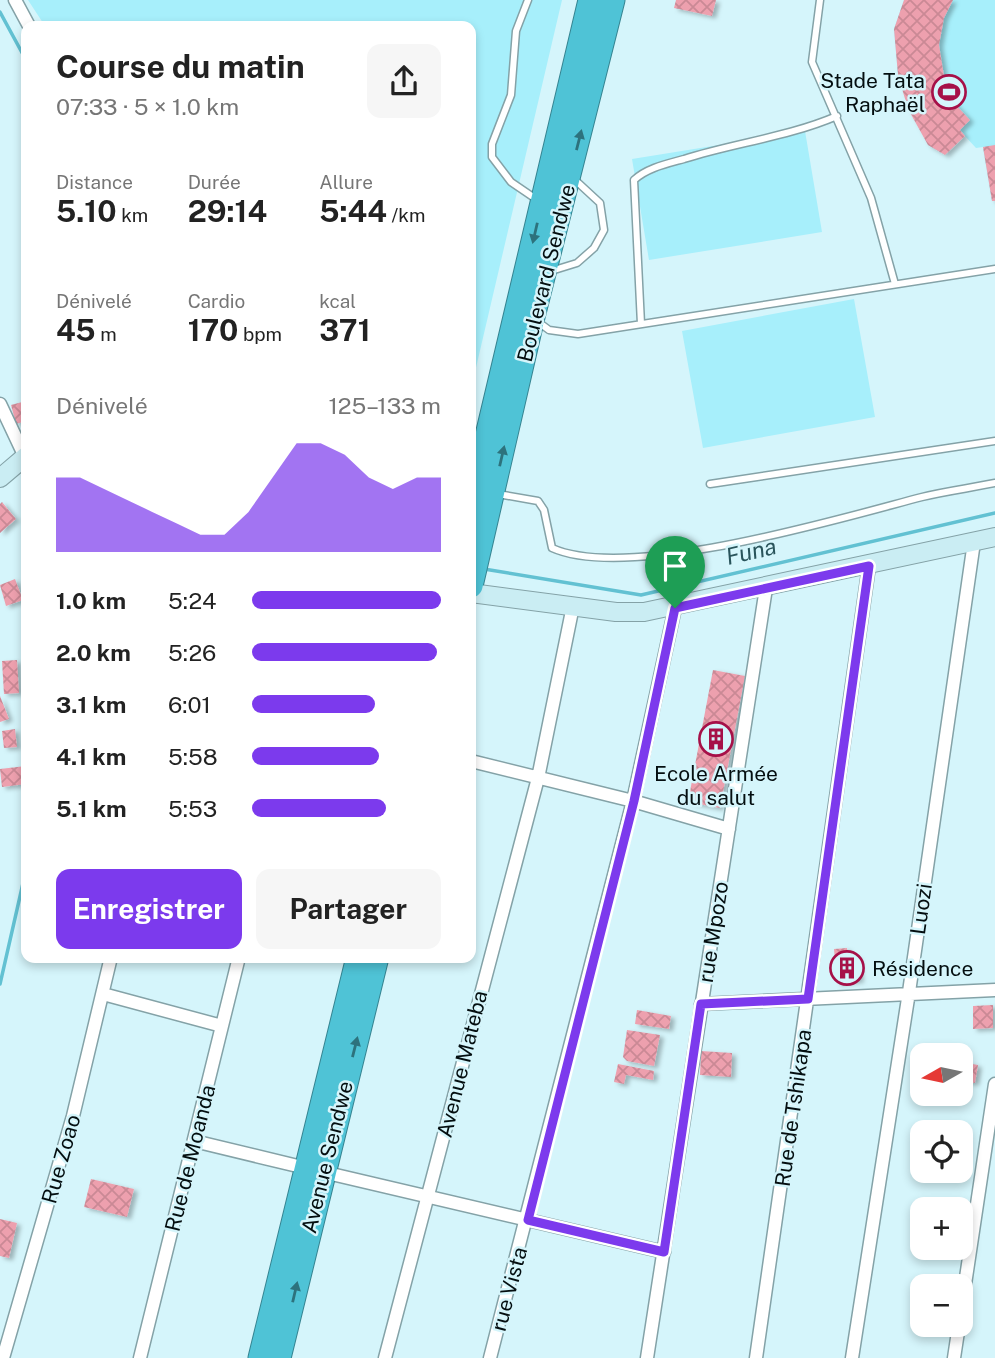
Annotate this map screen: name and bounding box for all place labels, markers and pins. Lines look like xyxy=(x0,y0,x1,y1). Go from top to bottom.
place label: Stade Tata Raphaël xyxy=(820,68,925,117)
sports icon: Stade Tata Raphaël xyxy=(930,73,968,111)
pin xyxy=(645,536,705,608)
building icon: Ecole Armée du salut xyxy=(697,720,735,758)
place label: Ecole Armée du salut xyxy=(654,761,778,810)
building icon: Résidence xyxy=(828,949,866,987)
place label: Résidence xyxy=(872,956,973,981)

